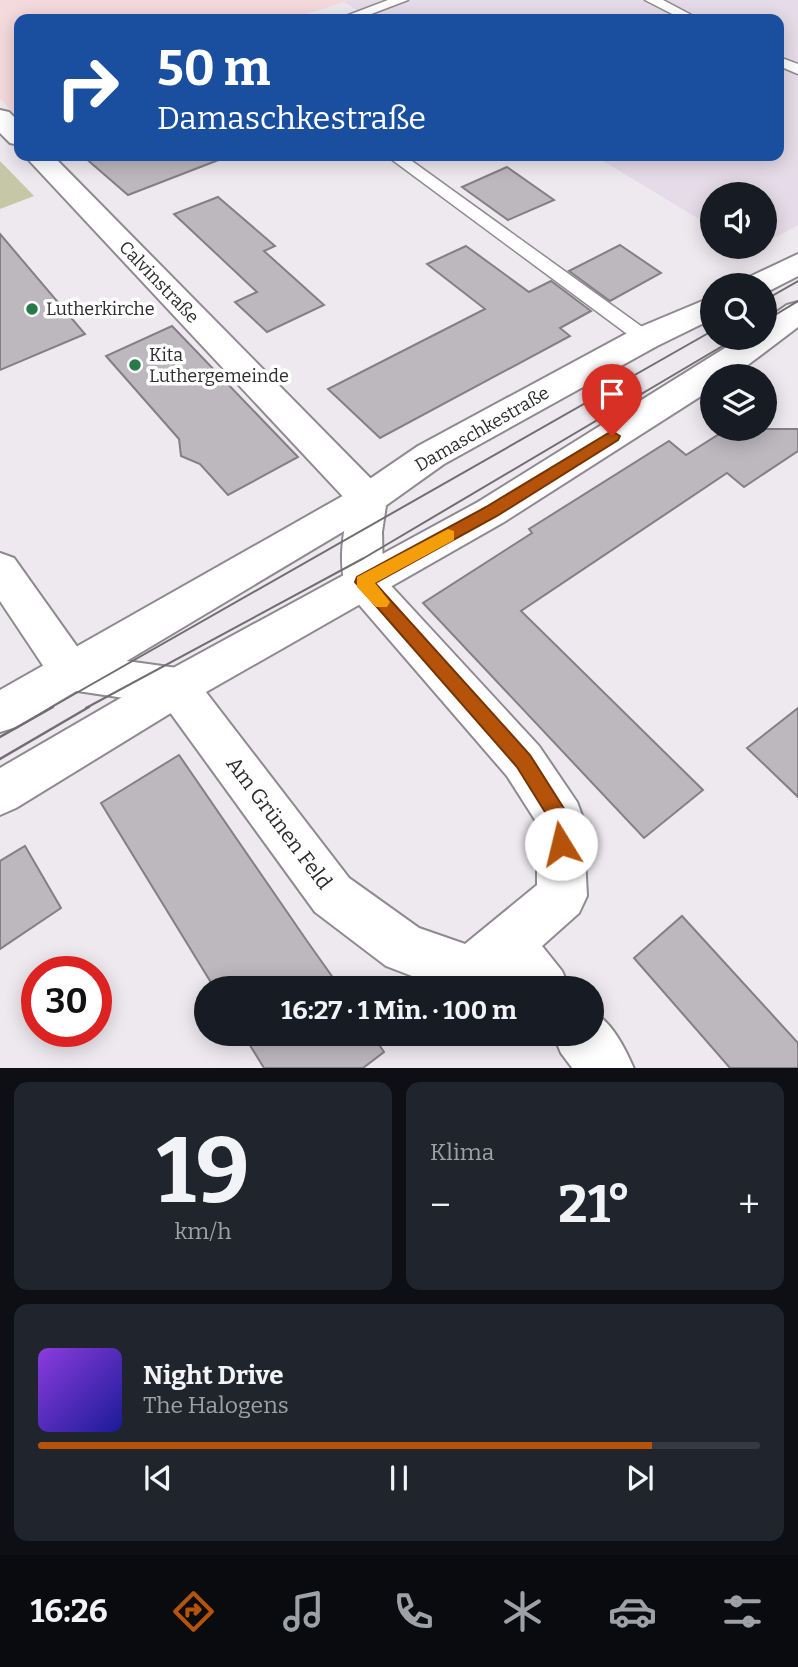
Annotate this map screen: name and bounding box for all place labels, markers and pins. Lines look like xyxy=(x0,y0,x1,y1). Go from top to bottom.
place label: Lutherkirche xyxy=(46,298,155,320)
marker: Lutherkirche xyxy=(24,301,40,317)
place label: Kita Luthergemeinde xyxy=(149,344,289,387)
marker: Kita Luthergemeinde xyxy=(127,357,143,373)
pin xyxy=(582,364,642,436)

